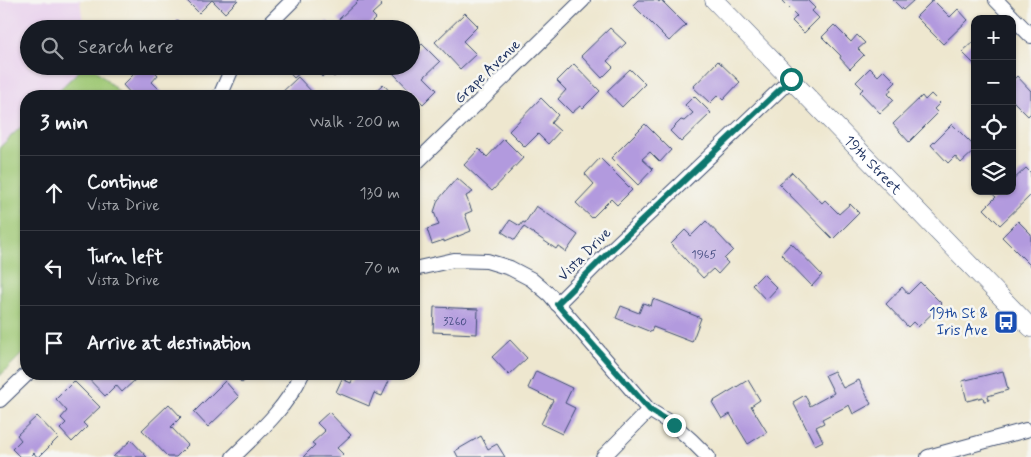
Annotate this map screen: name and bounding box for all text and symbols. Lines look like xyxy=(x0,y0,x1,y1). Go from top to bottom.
map controls xyxy=(971,15,1016,195)
button: + xyxy=(971,15,1016,60)
search box xyxy=(20,20,420,75)
icon: search xyxy=(38,34,66,62)
text: Search here xyxy=(78,35,174,60)
street label: Grape Avenue xyxy=(450,35,525,108)
button: − xyxy=(971,60,1016,105)
route start xyxy=(780,68,803,91)
button: locate xyxy=(971,105,1016,150)
text: 3 min xyxy=(40,109,88,137)
text: Walk · 200 m xyxy=(309,112,400,133)
street label: 19th Street xyxy=(839,131,906,200)
button: layers xyxy=(971,150,1016,195)
text: Continue xyxy=(87,170,158,195)
icon: ahead xyxy=(40,179,68,207)
text: 130 m xyxy=(359,183,400,204)
text: Vista Drive xyxy=(87,195,160,216)
street label: Vista Drive xyxy=(553,223,616,286)
text: Turn left xyxy=(87,245,163,270)
house number: 1965 xyxy=(691,247,717,263)
icon: left xyxy=(40,254,68,282)
text: 70 m xyxy=(364,258,400,279)
text: Vista Drive xyxy=(87,270,160,291)
place label: 19th St & Iris Ave xyxy=(929,304,988,341)
bus stop icon: 19th St & Iris Ave xyxy=(993,309,1019,335)
house number: 3260 xyxy=(443,314,467,330)
icon: arrive xyxy=(40,329,68,357)
text: Arrive at destination xyxy=(87,331,251,356)
route end xyxy=(663,414,686,437)

